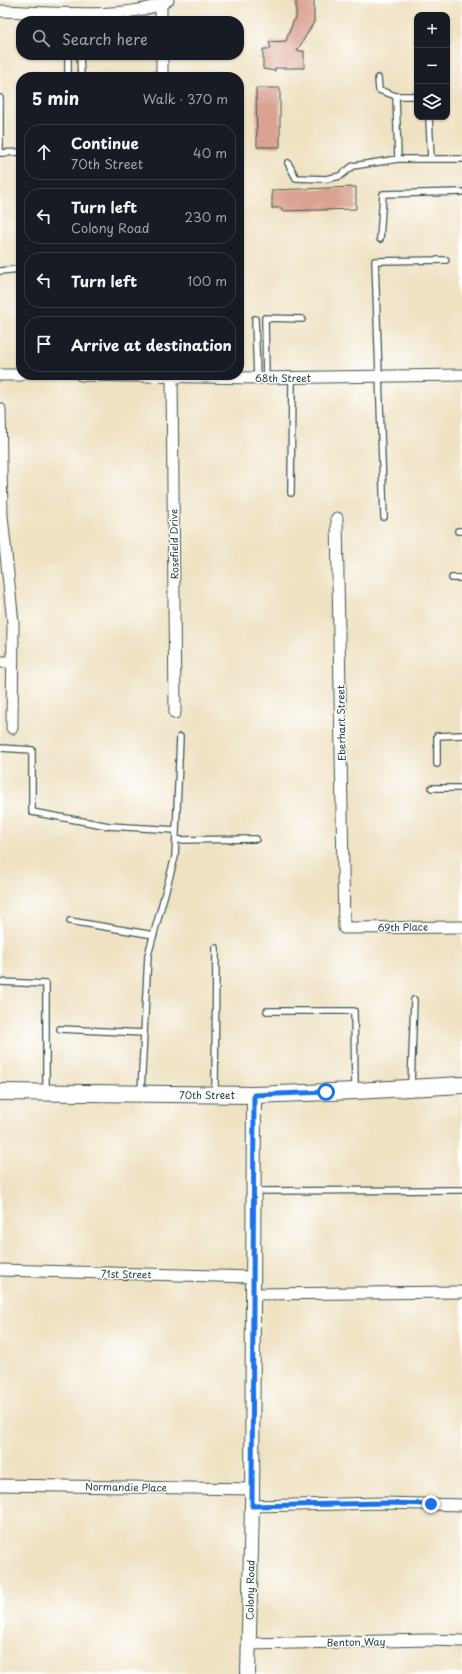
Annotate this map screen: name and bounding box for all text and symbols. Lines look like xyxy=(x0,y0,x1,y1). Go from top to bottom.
map controls xyxy=(414,12,450,120)
button: + xyxy=(414,12,450,48)
search box xyxy=(16,16,244,60)
icon: search xyxy=(30,27,52,49)
text: Search here xyxy=(62,27,148,50)
button: − xyxy=(414,48,450,84)
button: layers xyxy=(414,84,450,120)
text: 5 min xyxy=(32,85,79,111)
text: Walk · 370 m xyxy=(143,89,228,108)
text: Continue xyxy=(71,131,139,154)
icon: ahead xyxy=(33,141,55,163)
text: 40 m xyxy=(193,143,227,162)
text: 70th Street xyxy=(71,154,143,173)
text: Turn left xyxy=(71,195,137,218)
icon: left xyxy=(33,205,55,227)
text: 230 m xyxy=(185,207,227,226)
text: Colony Road xyxy=(71,218,150,237)
icon: left xyxy=(33,269,55,291)
text: Turn left xyxy=(71,269,137,292)
text: 100 m xyxy=(187,271,227,290)
icon: arrive xyxy=(33,333,55,355)
text: Arrive at destination xyxy=(71,333,232,356)
street label: 68th Street xyxy=(255,370,311,385)
street label: Rosefield Drive xyxy=(165,509,182,579)
street label: Eberhart Street xyxy=(332,685,349,761)
street label: 69th Place xyxy=(378,919,428,934)
route start xyxy=(317,1083,335,1101)
street label: 70th Street xyxy=(179,1087,235,1102)
street label: 71st Street xyxy=(101,1266,152,1281)
street label: Normandie Place xyxy=(85,1478,167,1495)
route end xyxy=(422,1495,440,1513)
street label: Colony Road xyxy=(241,1559,258,1620)
street label: Benton Way xyxy=(327,1633,386,1650)

